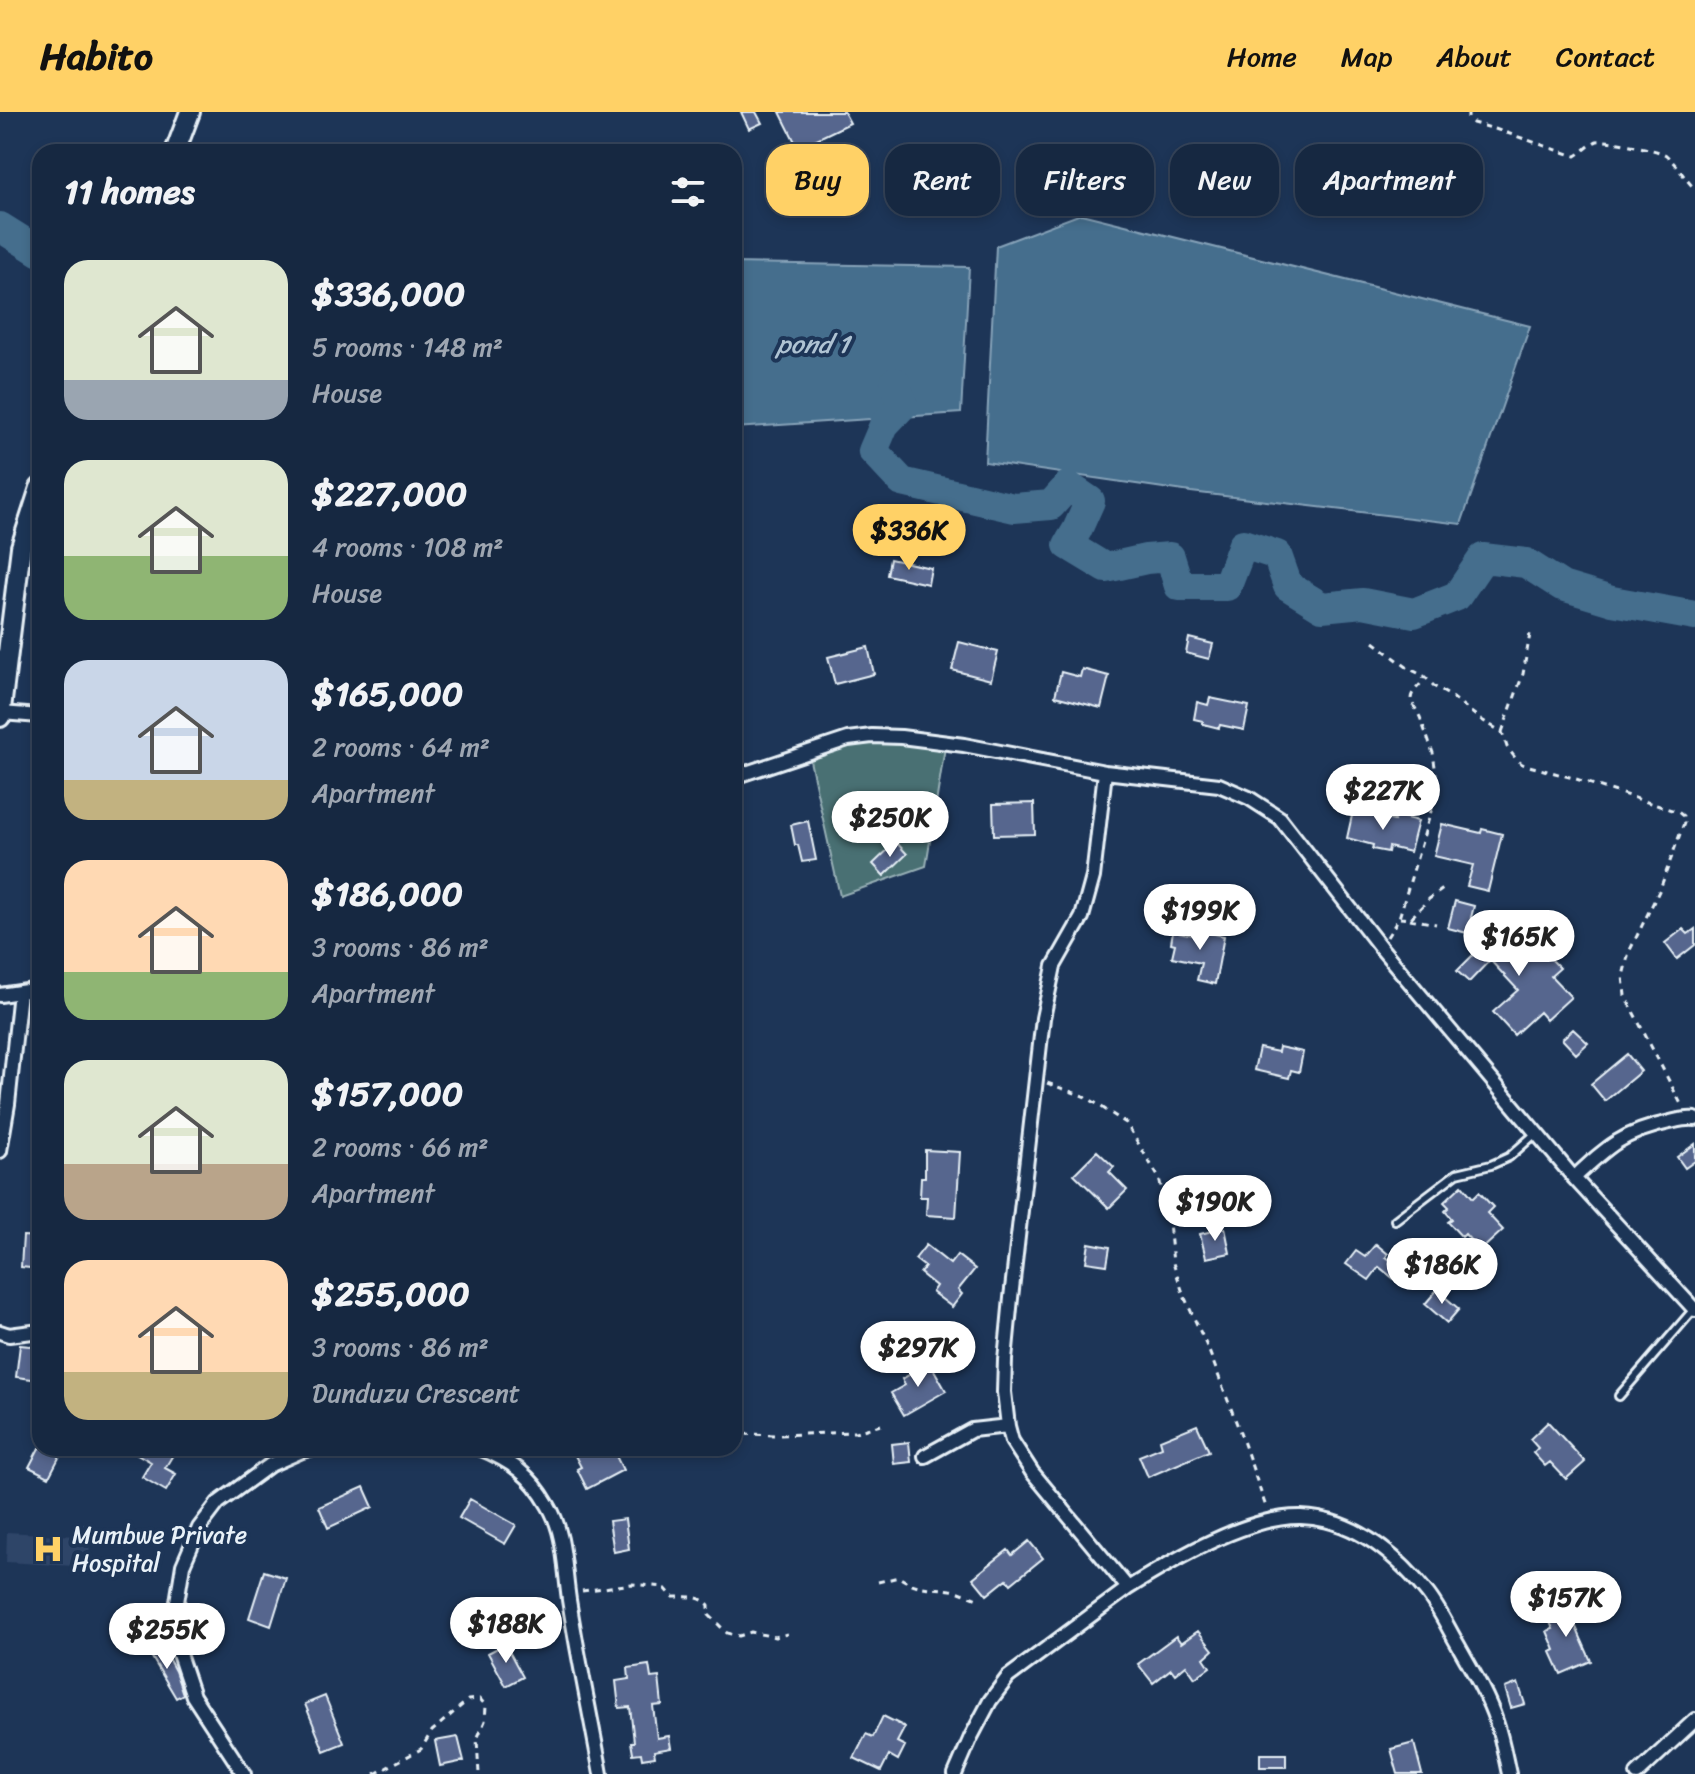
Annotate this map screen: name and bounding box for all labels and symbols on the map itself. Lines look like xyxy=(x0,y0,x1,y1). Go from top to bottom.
water label: pond 1 xyxy=(774,321,853,367)
pin: $336K xyxy=(853,504,965,572)
pin: $227K xyxy=(1327,764,1439,832)
pin: $250K xyxy=(834,791,946,859)
pin: $199K xyxy=(1144,884,1256,952)
pin: $165K xyxy=(1463,910,1575,978)
pin: $190K xyxy=(1159,1175,1271,1243)
pin: $186K xyxy=(1386,1238,1498,1306)
pin: $297K xyxy=(862,1321,974,1389)
place label: Mumbwe Private Hospital xyxy=(72,1514,247,1584)
hospital icon: Mumbwe Private Hospital xyxy=(31,1532,65,1566)
pin: $157K xyxy=(1510,1571,1622,1639)
pin: $188K xyxy=(450,1597,562,1665)
pin: $255K xyxy=(111,1603,223,1671)

